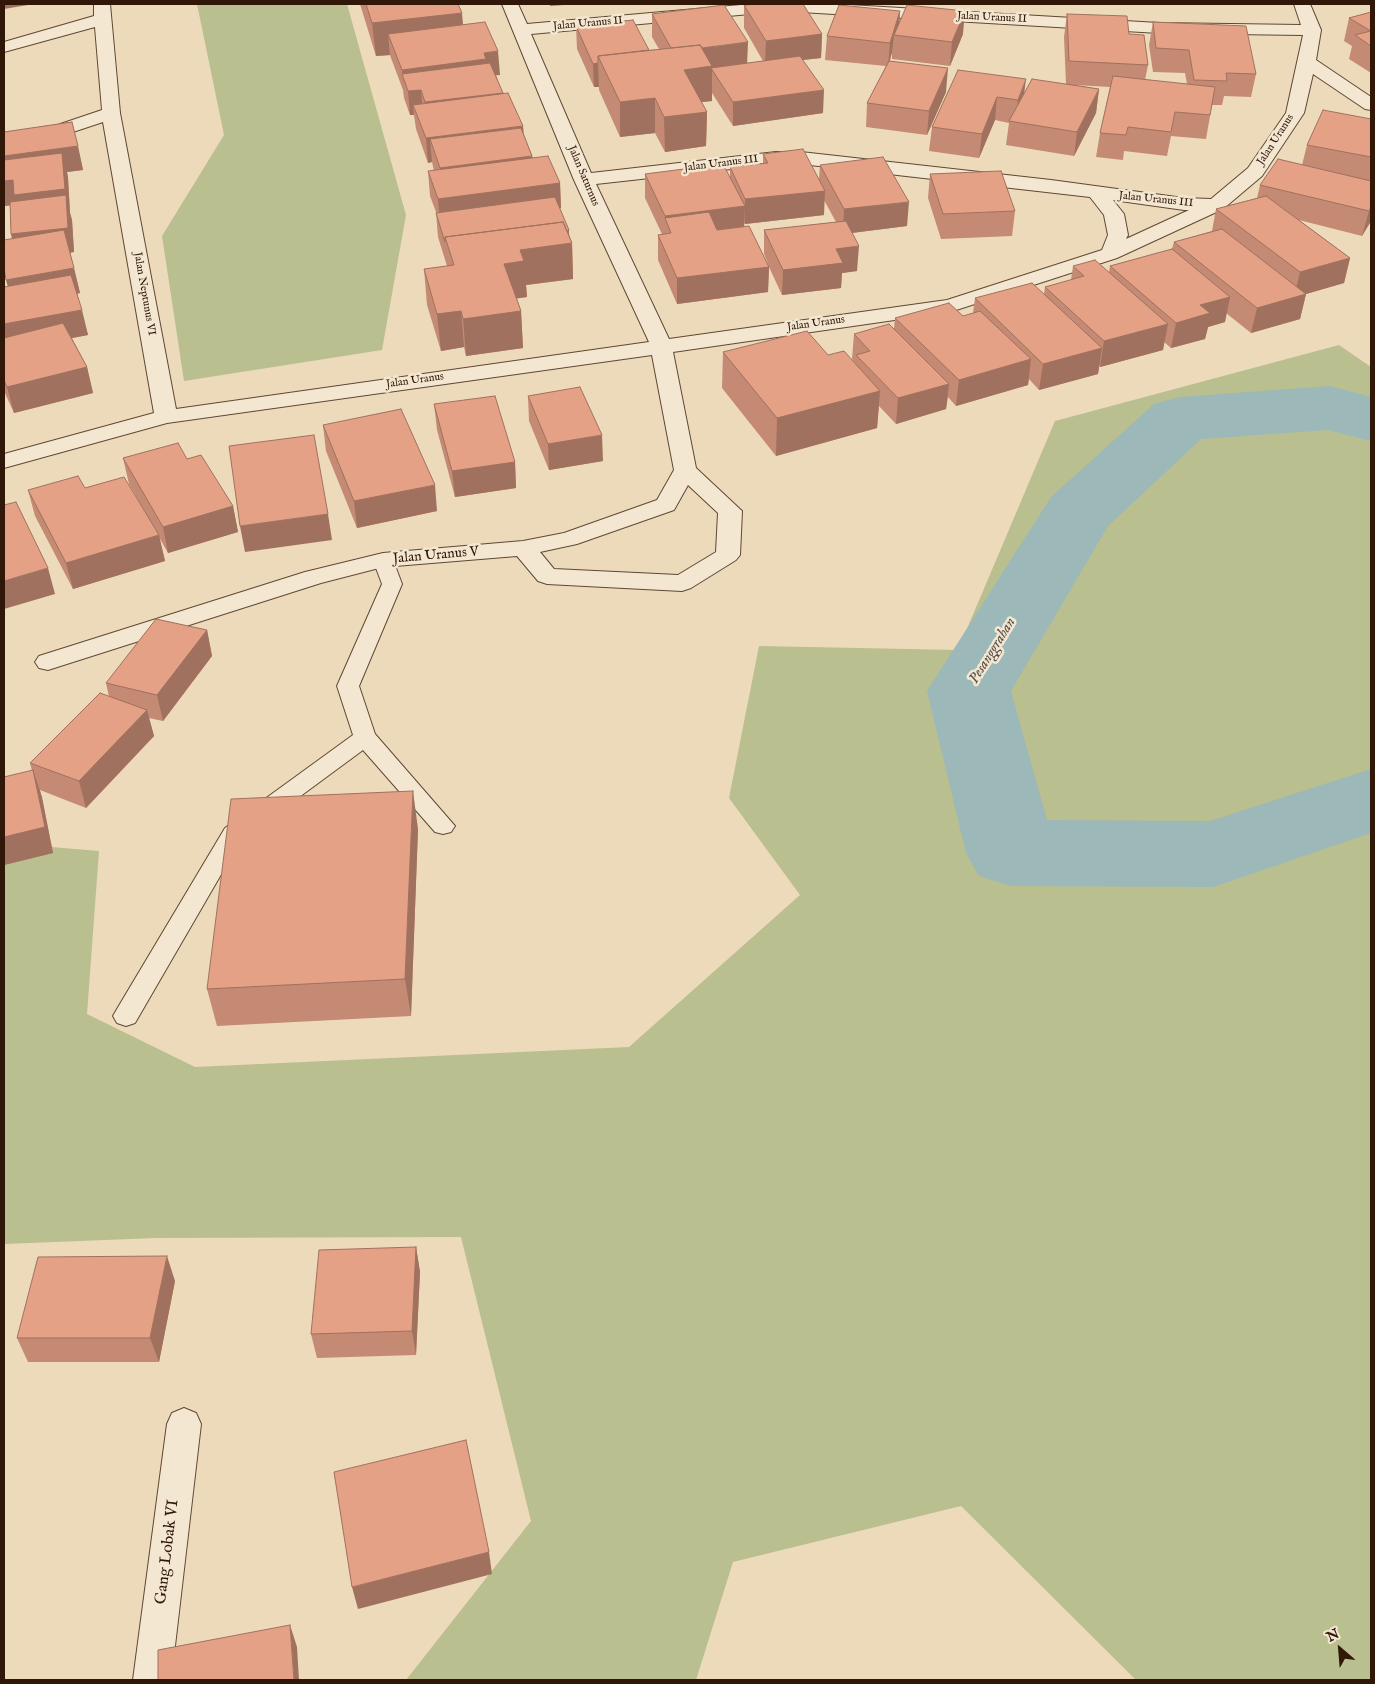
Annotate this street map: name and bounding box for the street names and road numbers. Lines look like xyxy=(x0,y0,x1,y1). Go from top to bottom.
street label: Jalan Uranus II xyxy=(957,10,1027,26)
street label: Jalan Uranus II xyxy=(553,14,623,34)
street label: Jalan Uranus xyxy=(1255,112,1297,168)
street label: Jalan Saturnus xyxy=(564,144,602,208)
street label: Jalan Uranus III xyxy=(683,153,759,175)
street label: Jalan Uranus III xyxy=(1118,190,1194,210)
street label: Jalan Neptunus VI xyxy=(130,251,158,337)
street label: Jalan Uranus xyxy=(786,313,846,335)
street label: Jalan Uranus xyxy=(385,370,445,392)
street label: Jalan Uranus V xyxy=(392,544,480,568)
street label: Gang Lobak VI xyxy=(152,1499,184,1605)

